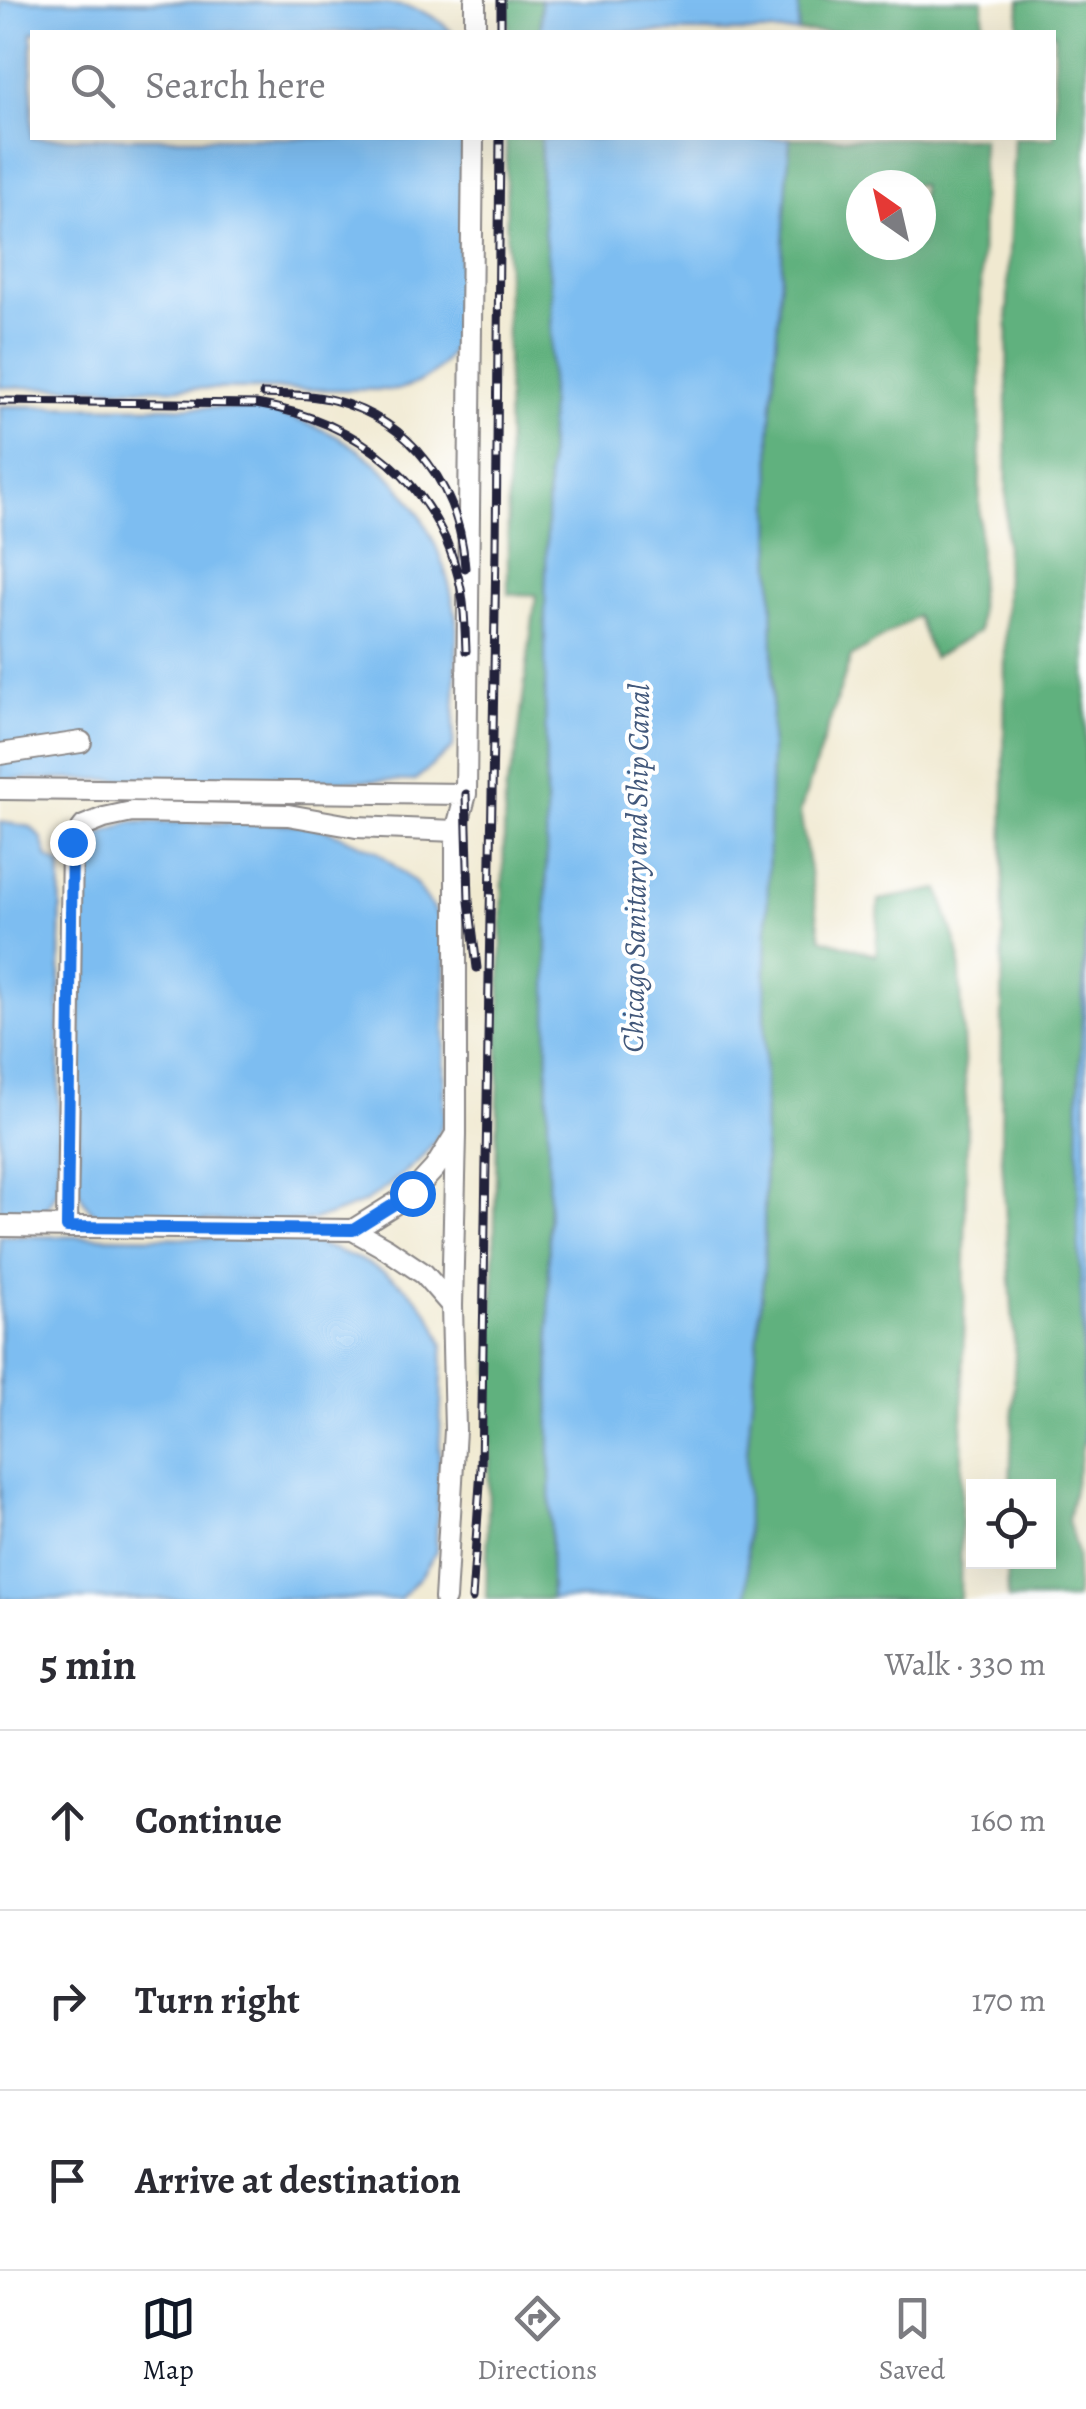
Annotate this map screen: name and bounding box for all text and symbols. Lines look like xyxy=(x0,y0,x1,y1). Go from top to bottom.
search box xyxy=(30,30,1056,140)
icon: search xyxy=(65,58,120,113)
text: Search here xyxy=(145,59,326,111)
north arrow xyxy=(846,170,936,260)
water label: Chicago Sanitary and Ship Canal xyxy=(613,683,659,1053)
route end xyxy=(50,820,96,866)
route start xyxy=(390,1171,436,1217)
map controls xyxy=(966,1479,1056,1569)
button: locate xyxy=(966,1479,1056,1569)
text: 5 min xyxy=(40,1636,136,1693)
text: Walk · 330 m xyxy=(884,1642,1046,1686)
icon: ahead xyxy=(40,1793,95,1848)
text: Continue xyxy=(135,1794,282,1846)
text: 160 m xyxy=(970,1798,1046,1842)
icon: right xyxy=(40,1973,95,2028)
text: Turn right xyxy=(135,1974,300,2026)
text: 170 m xyxy=(972,1978,1046,2022)
icon: arrive xyxy=(40,2153,95,2208)
text: Arrive at destination xyxy=(135,2154,461,2206)
tab: Map xyxy=(141,2291,196,2389)
tab: Directions xyxy=(477,2291,597,2389)
tab: Saved xyxy=(879,2291,945,2389)

